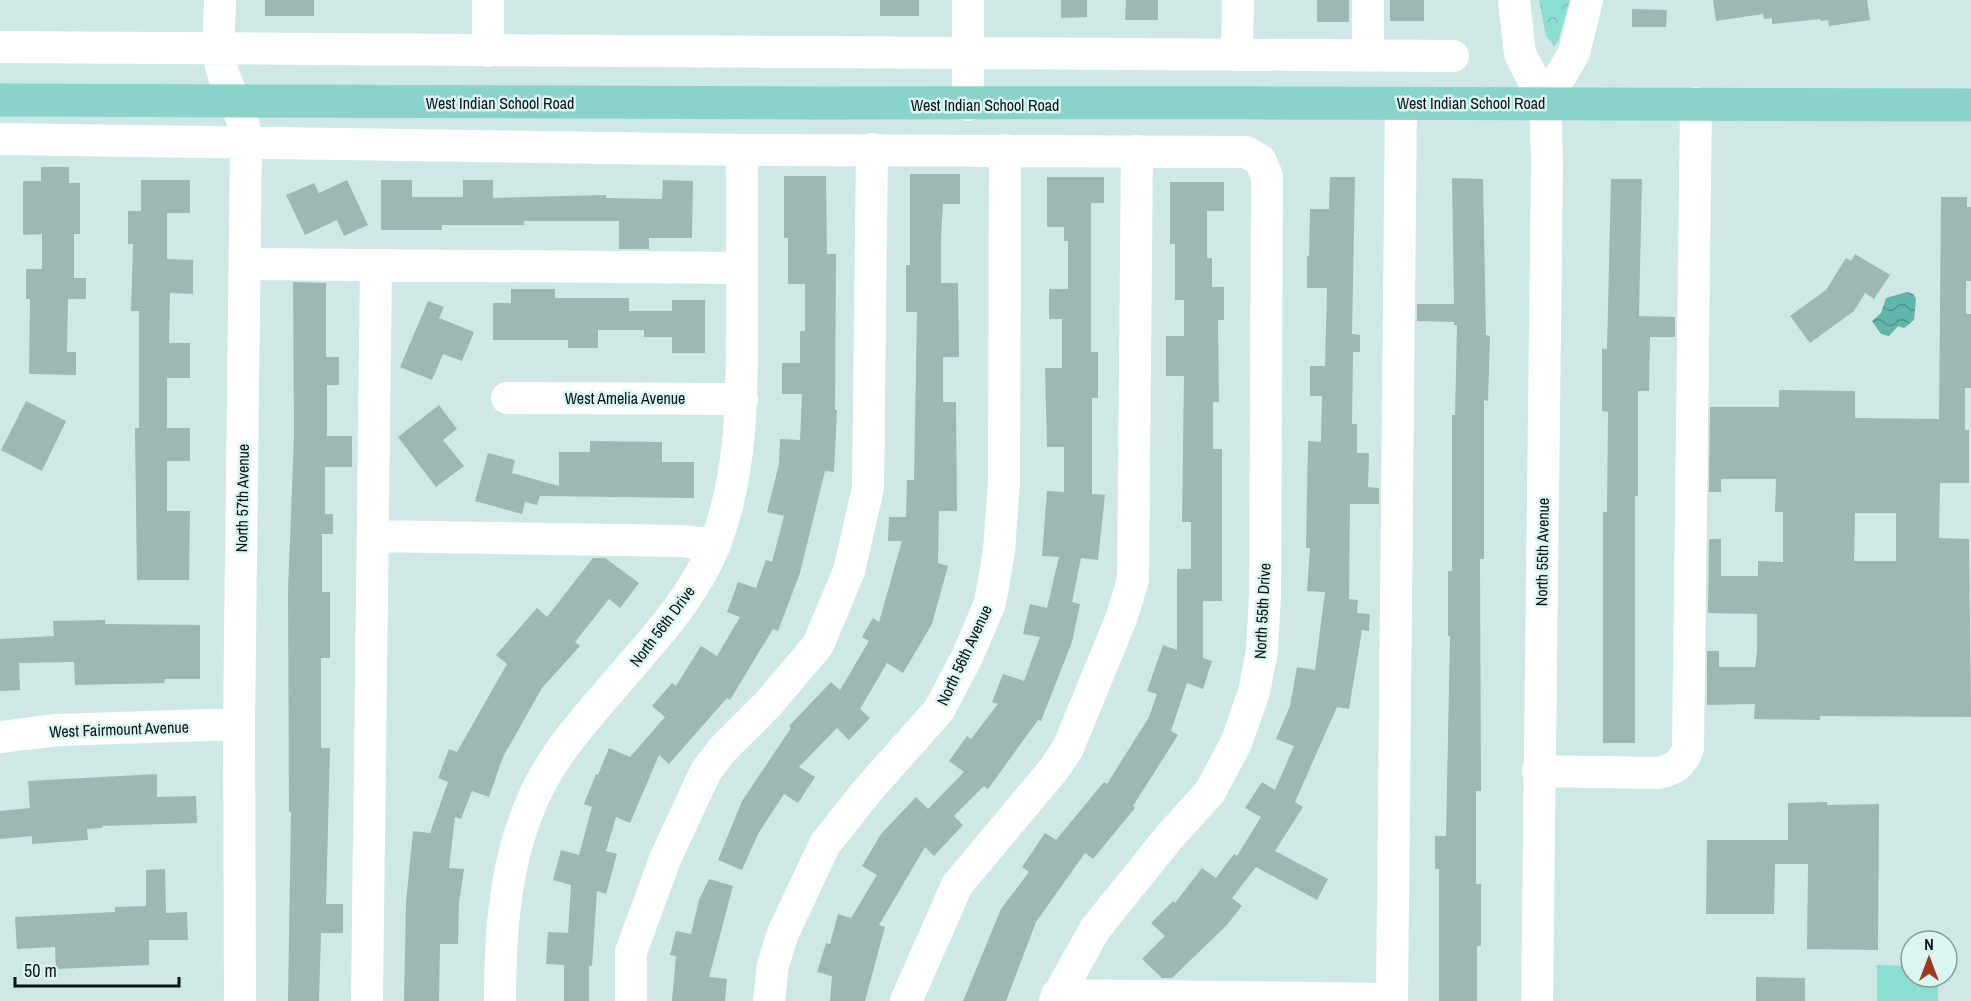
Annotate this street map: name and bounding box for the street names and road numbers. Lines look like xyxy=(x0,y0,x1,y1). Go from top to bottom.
street label: West Indian School Road xyxy=(426,92,574,114)
street label: West Indian School Road xyxy=(1397,92,1545,114)
street label: West Indian School Road xyxy=(911,94,1059,116)
street label: West Amelia Avenue xyxy=(565,387,685,409)
street label: North 57th Avenue xyxy=(230,444,254,552)
street label: North 55th Avenue xyxy=(1530,498,1554,606)
street label: North 55th Drive xyxy=(1248,562,1276,660)
street label: North 56th Drive xyxy=(624,581,700,671)
street label: North 56th Avenue xyxy=(931,601,997,709)
street label: West Fairmount Avenue xyxy=(49,716,189,742)

